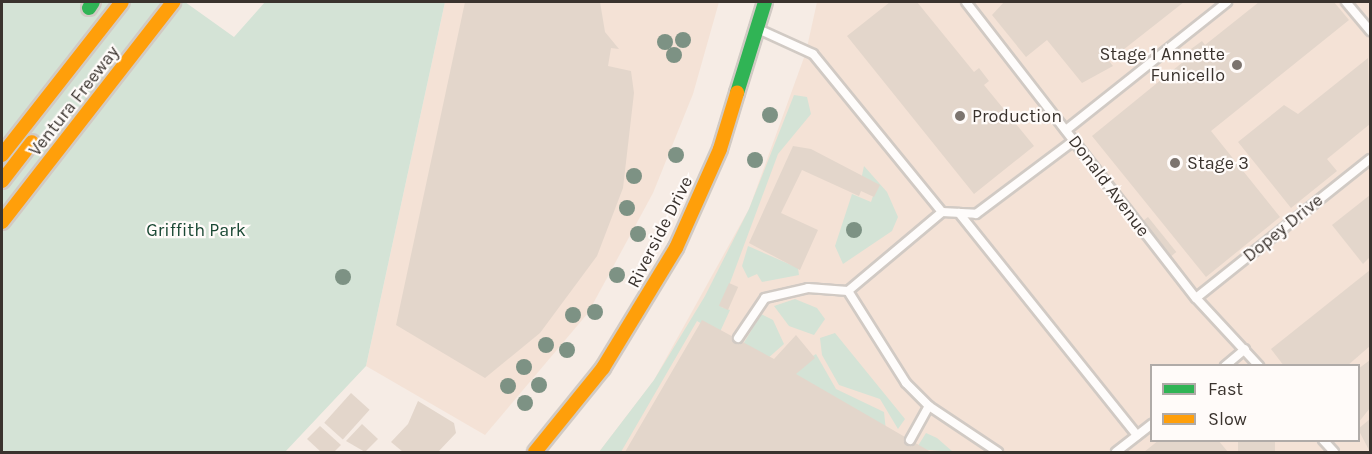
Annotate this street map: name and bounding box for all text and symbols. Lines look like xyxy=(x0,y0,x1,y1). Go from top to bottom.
street label: Ventura Freeway xyxy=(24,42,124,160)
place label: Stage 1 Annette Funicello xyxy=(1099,44,1225,86)
marker: Stage 1 Annette Funicello xyxy=(1230,58,1244,72)
place label: Production xyxy=(972,105,1062,127)
marker: Production xyxy=(953,109,967,123)
street label: Donald Avenue xyxy=(1064,131,1154,241)
place label: Stage 3 xyxy=(1187,152,1249,174)
marker: Stage 3 xyxy=(1168,156,1182,170)
street label: Riverside Drive xyxy=(623,173,697,291)
street label: Dopey Drive xyxy=(1239,189,1327,267)
park label: Griffith Park xyxy=(146,219,246,241)
legend xyxy=(1150,364,1360,442)
text: Fast xyxy=(1208,378,1243,400)
text: Slow xyxy=(1208,408,1247,430)

